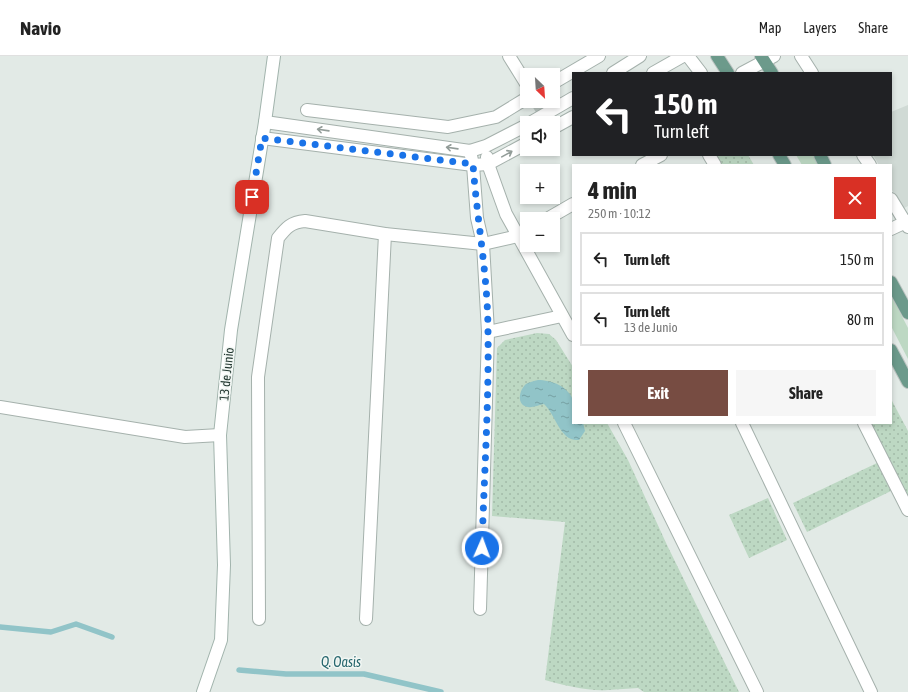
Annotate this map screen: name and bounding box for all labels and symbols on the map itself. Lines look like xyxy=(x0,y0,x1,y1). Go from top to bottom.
north arrow xyxy=(520,68,560,108)
one-way arrow xyxy=(317,126,330,134)
one-way arrow xyxy=(446,145,459,152)
one-way arrow xyxy=(501,149,513,157)
pin xyxy=(235,180,269,214)
street label: 13 de Junio xyxy=(216,347,237,402)
position arrow xyxy=(461,527,503,569)
water label: Q. Oasis xyxy=(321,654,361,670)

